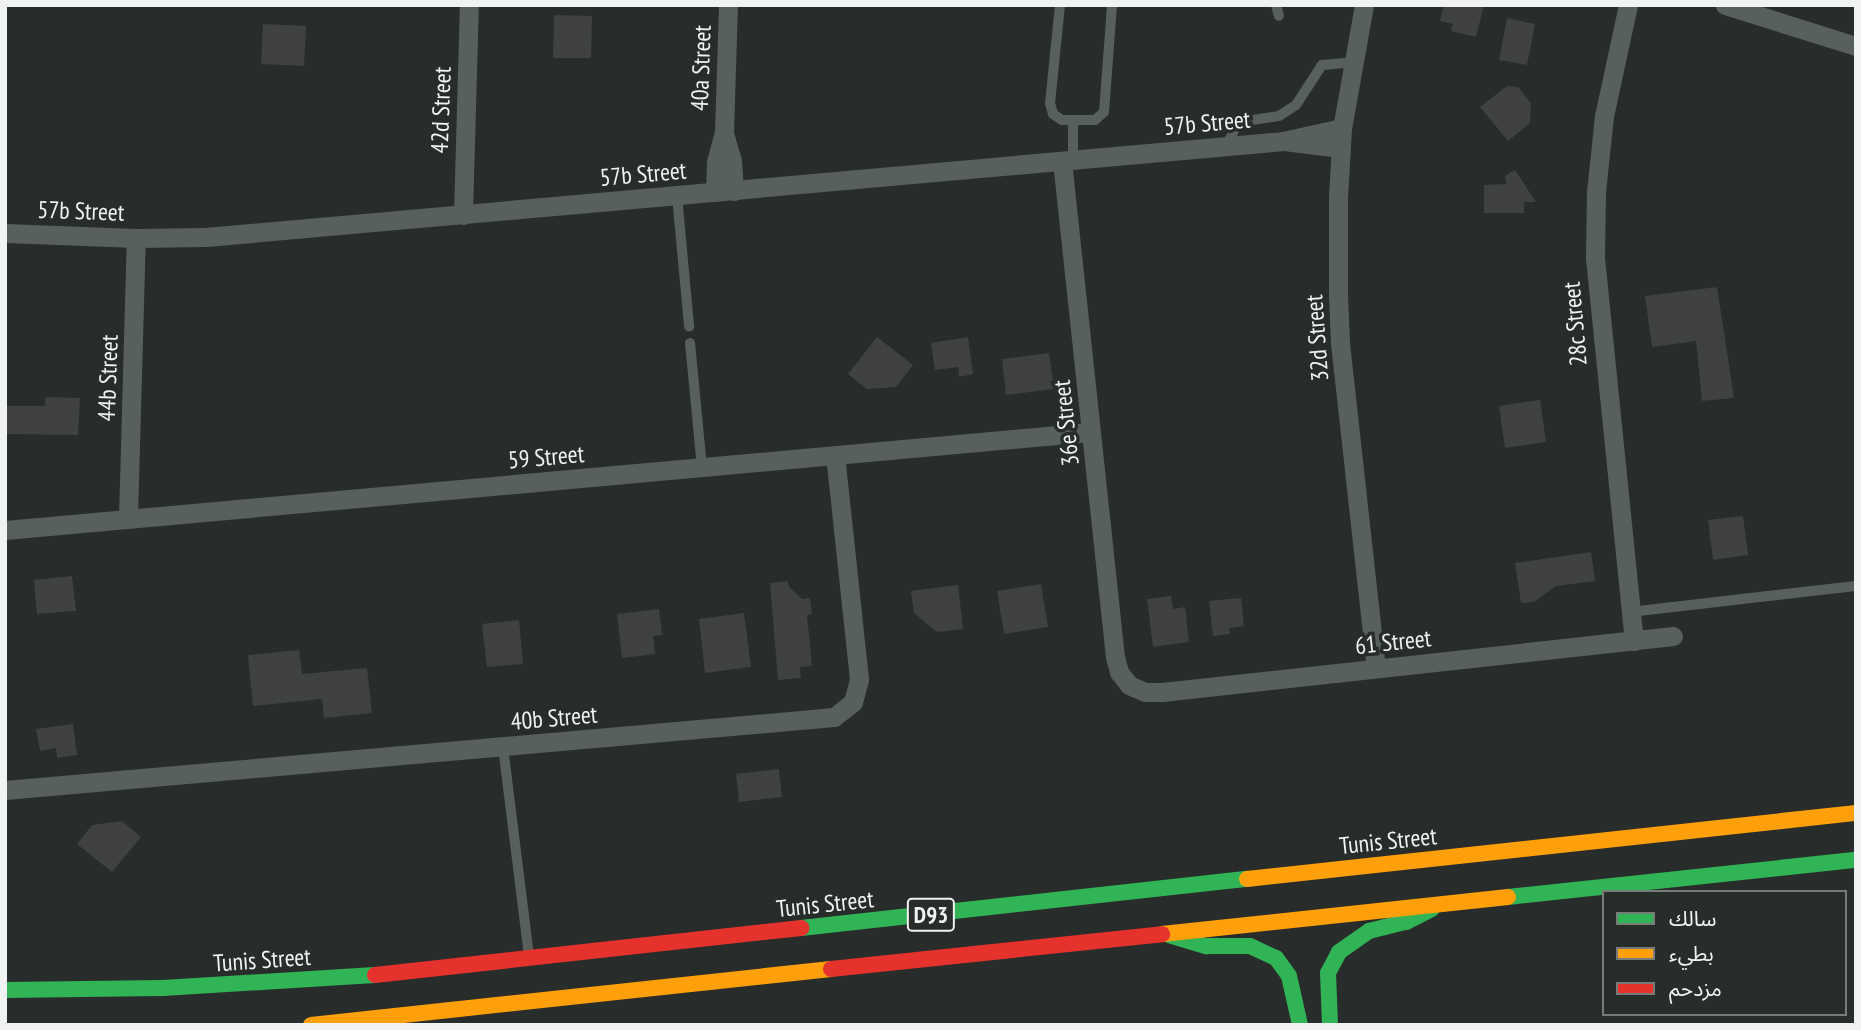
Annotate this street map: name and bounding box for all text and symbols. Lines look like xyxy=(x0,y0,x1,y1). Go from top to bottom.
street label: 40a Street xyxy=(685,25,717,111)
street label: 42d Street xyxy=(425,66,457,154)
street label: 57b Street xyxy=(1163,105,1251,141)
street label: 57b Street xyxy=(599,156,687,192)
street label: 57b Street xyxy=(37,195,125,227)
street label: 28c Street xyxy=(1557,280,1593,368)
street label: 32d Street xyxy=(1300,294,1334,382)
street label: 44b Street xyxy=(92,334,124,422)
street label: 36e Street xyxy=(1047,379,1085,467)
street label: 59 Street xyxy=(507,439,585,475)
street label: 61 Street xyxy=(1354,624,1432,660)
street label: 40b Street xyxy=(510,700,598,736)
street label: Tunis Street xyxy=(1338,822,1438,860)
street label: Tunis Street xyxy=(775,885,875,923)
legend xyxy=(1602,890,1847,1016)
road number: D93 xyxy=(906,896,956,934)
text: سالك xyxy=(1669,905,1716,932)
text: بطيء xyxy=(1669,940,1714,967)
street label: Tunis Street xyxy=(212,942,312,978)
text: مزدحم xyxy=(1669,975,1722,1002)

